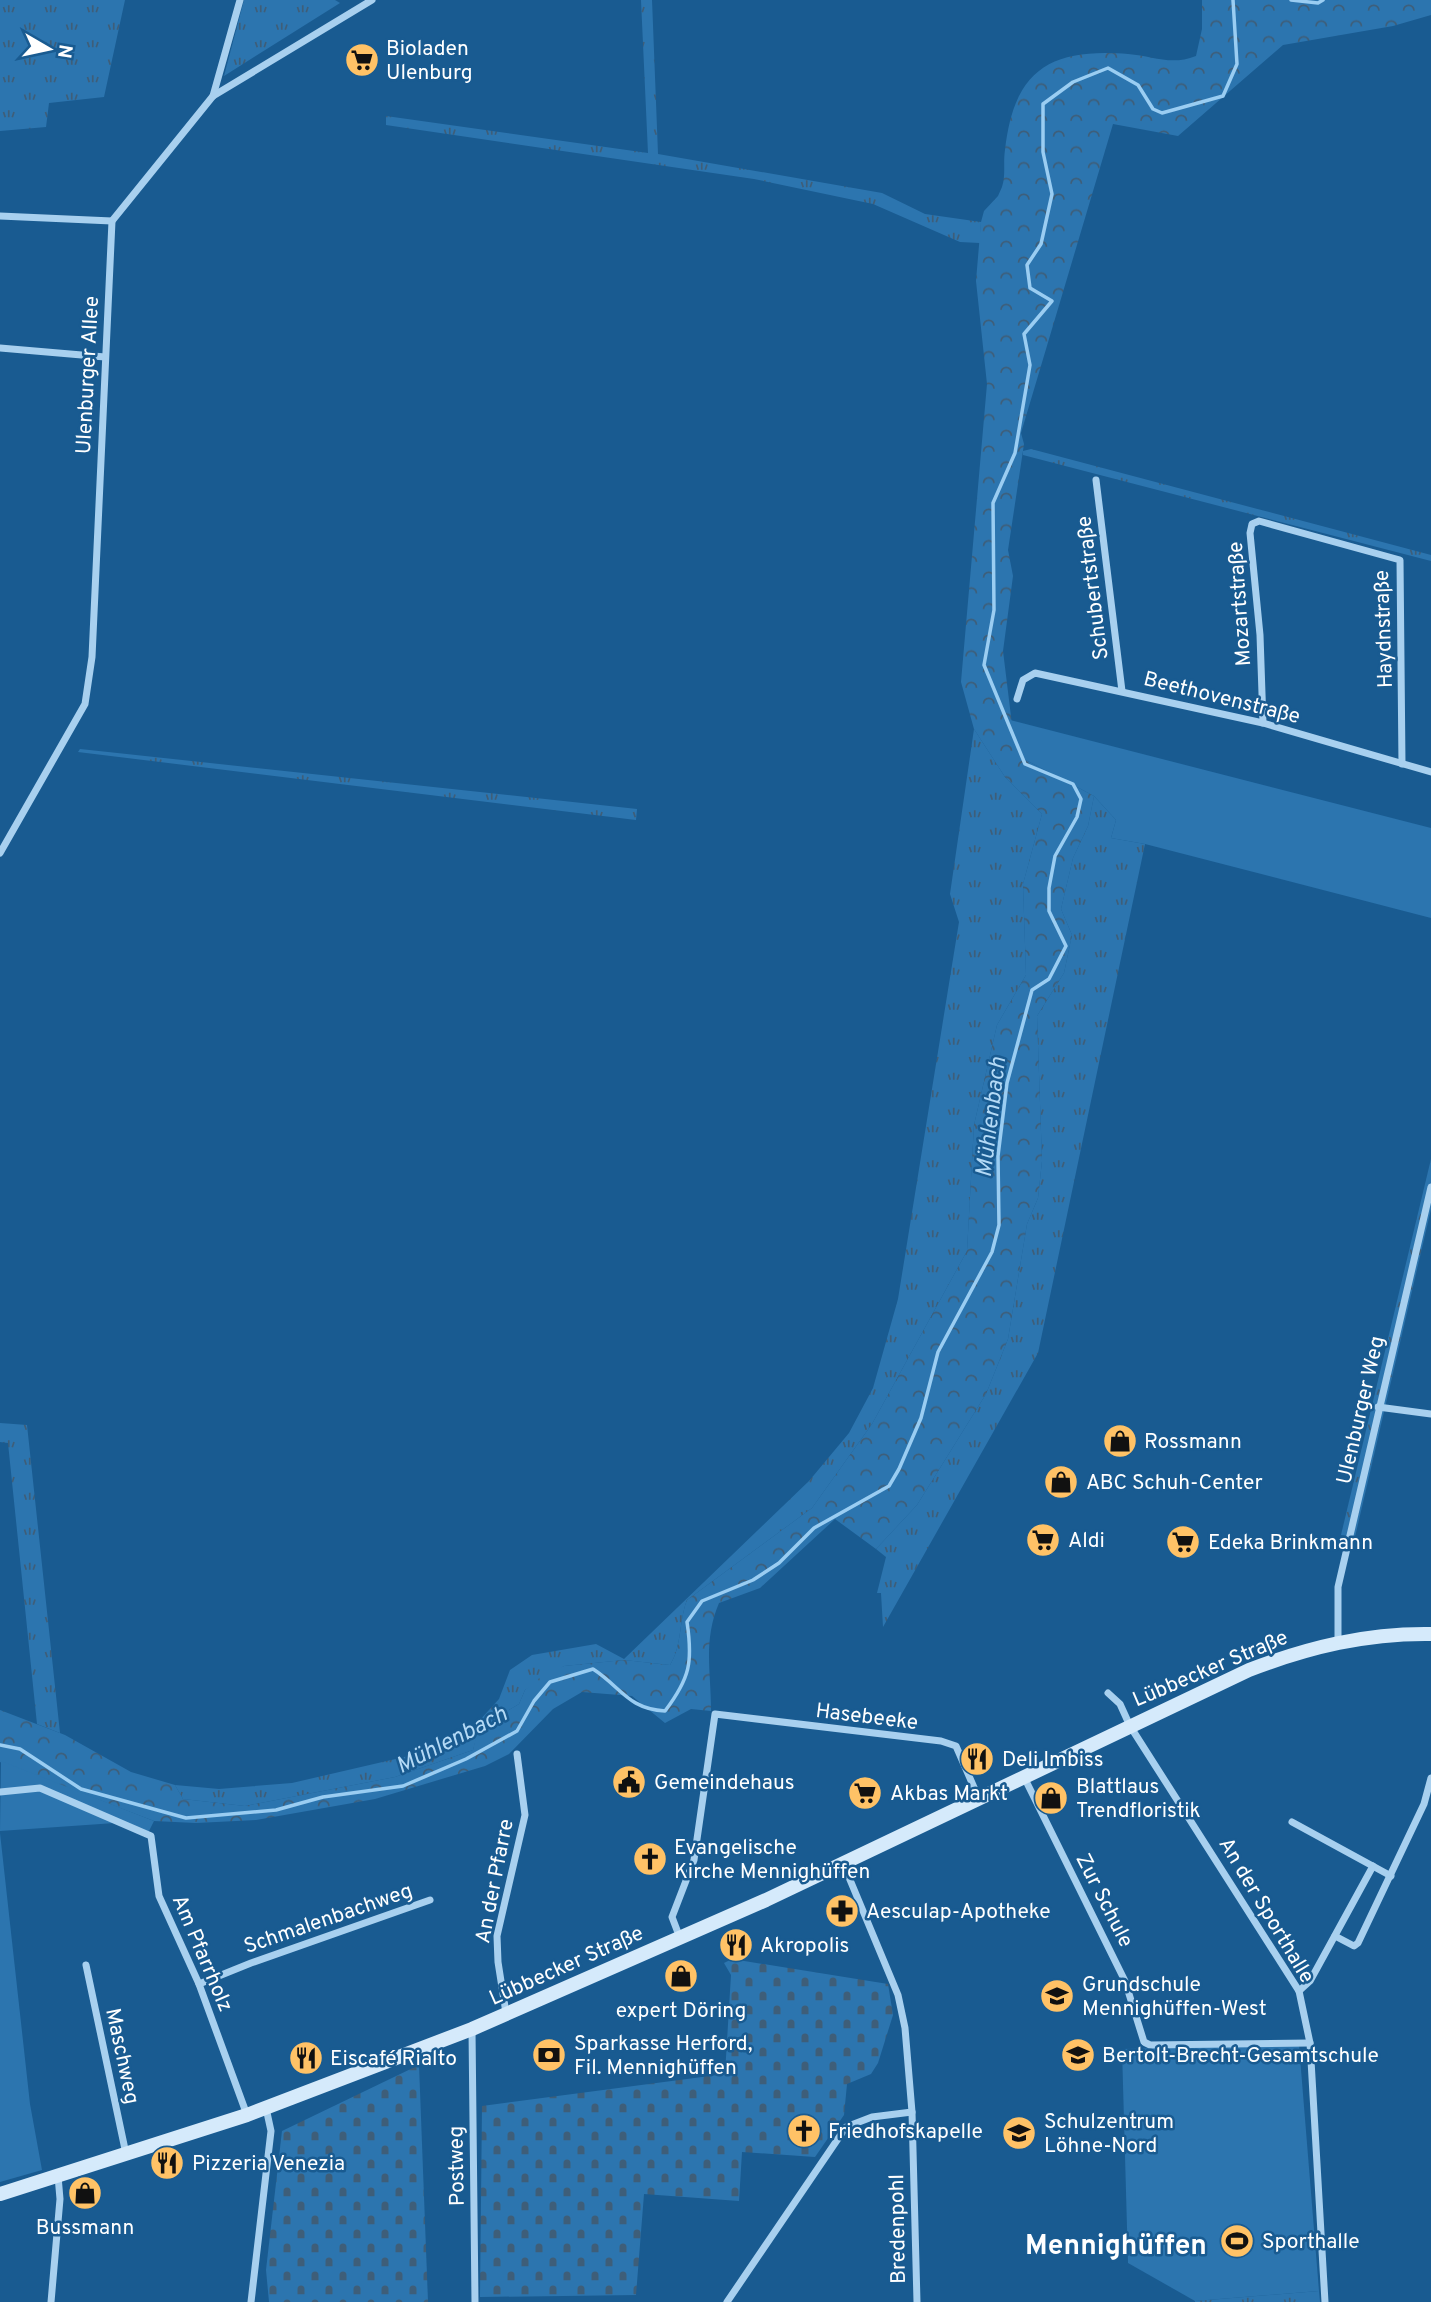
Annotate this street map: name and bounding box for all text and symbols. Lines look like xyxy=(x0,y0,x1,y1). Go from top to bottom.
north arrow xyxy=(14,14,84,84)
place label: Bioladen Ulenburg xyxy=(386,36,473,87)
supermarket icon: Bioladen Ulenburg xyxy=(343,41,381,79)
text: N xyxy=(51,43,77,60)
street label: Ulenburger Allee xyxy=(71,295,106,455)
street label: Schubertstraße xyxy=(1071,514,1116,661)
street label: Mozartstraße xyxy=(1223,541,1258,667)
street label: Haydnstraße xyxy=(1369,569,1400,688)
street label: Beethovenstraße xyxy=(1141,666,1303,731)
water label: Mühlenbach xyxy=(971,1055,1014,1179)
street label: Ulenburger Weg xyxy=(1331,1334,1392,1487)
shop icon: Rossmann xyxy=(1101,1422,1139,1460)
place label: Rossmann xyxy=(1144,1429,1242,1456)
shop icon: ABC Schuh-Center xyxy=(1042,1463,1080,1501)
place label: ABC Schuh-Center xyxy=(1086,1470,1263,1497)
supermarket icon: Aldi xyxy=(1024,1521,1062,1559)
supermarket icon: Edeka Brinkmann xyxy=(1164,1523,1202,1561)
place label: Aldi xyxy=(1068,1528,1105,1555)
place label: Edeka Brinkmann xyxy=(1208,1530,1373,1557)
street label: Lübbecker Straße xyxy=(1129,1625,1292,1714)
street label: Hasebeeke xyxy=(814,1698,920,1737)
water label: Mühlenbach xyxy=(392,1701,513,1782)
restaurant icon: Deli Imbiss xyxy=(958,1740,996,1778)
place label: Deli Imbiss xyxy=(1002,1747,1104,1774)
public building icon: Gemeindehaus xyxy=(610,1763,648,1801)
place label: Gemeindehaus xyxy=(654,1770,795,1797)
supermarket icon: Akbas Markt xyxy=(846,1774,884,1812)
place label: Blattlaus Trendfloristik xyxy=(1076,1774,1201,1825)
shop icon: Blattlaus Trendfloristik xyxy=(1032,1779,1070,1817)
place label: Akbas Markt xyxy=(890,1781,1008,1808)
street label: An der Pfarre xyxy=(470,1817,521,1946)
street label: An der Sporthalle xyxy=(1212,1833,1320,1988)
place label: Evangelische Kirche Mennighüffen xyxy=(674,1835,870,1886)
church icon: Evangelische Kirche Mennighüffen xyxy=(631,1840,669,1878)
street label: Zur Schule xyxy=(1069,1849,1139,1952)
street label: Schmalenbachweg xyxy=(241,1878,416,1961)
street label: Am Pfarrholz xyxy=(165,1891,238,2016)
pharmacy icon: Aesculap-Apotheke xyxy=(823,1892,861,1930)
place label: Aesculap-Apotheke xyxy=(866,1899,1051,1926)
street label: Lübbecker Straße xyxy=(485,1920,648,2012)
restaurant icon: Akropolis xyxy=(717,1926,755,1964)
place label: Akropolis xyxy=(760,1933,849,1960)
shop icon: expert Döring xyxy=(662,1957,700,1995)
place label: Grundschule Mennighüffen-West xyxy=(1082,1972,1267,2023)
school or university icon: Grundschule Mennighüffen-West xyxy=(1038,1977,1076,2015)
place label: expert Döring xyxy=(616,1998,746,2025)
street label: Maschweg xyxy=(98,2006,145,2107)
place label: Sparkasse Herford, Fil. Mennighüffen xyxy=(574,2031,752,2082)
bank icon: Sparkasse Herford, Fil. Mennighüffen xyxy=(530,2036,568,2074)
school or university icon: Bertolt-Brecht-Gesamtschule xyxy=(1059,2036,1097,2074)
restaurant icon: Eiscafé Rialto xyxy=(287,2039,325,2077)
place label: Bertolt-Brecht-Gesamtschule xyxy=(1102,2043,1379,2070)
place label: Eiscafé Rialto xyxy=(330,2046,457,2073)
place label: Schulzentrum Löhne-Nord xyxy=(1044,2109,1174,2160)
church icon: Friedhofskapelle xyxy=(785,2112,823,2150)
school or university icon: Schulzentrum Löhne-Nord xyxy=(1000,2114,1038,2152)
place label: Friedhofskapelle xyxy=(828,2119,983,2146)
street label: Postweg xyxy=(443,2126,472,2206)
restaurant icon: Pizzeria Venezia xyxy=(148,2144,186,2182)
place label: Pizzeria Venezia xyxy=(192,2151,345,2178)
shop icon: Bussmann xyxy=(66,2174,104,2212)
street label: Bredenpohl xyxy=(884,2174,913,2284)
place label: Bussmann xyxy=(36,2215,134,2242)
sports icon: Sporthalle xyxy=(1218,2222,1256,2260)
district label: Mennighüffen xyxy=(1025,2229,1207,2265)
place label: Sporthalle xyxy=(1262,2229,1360,2256)

